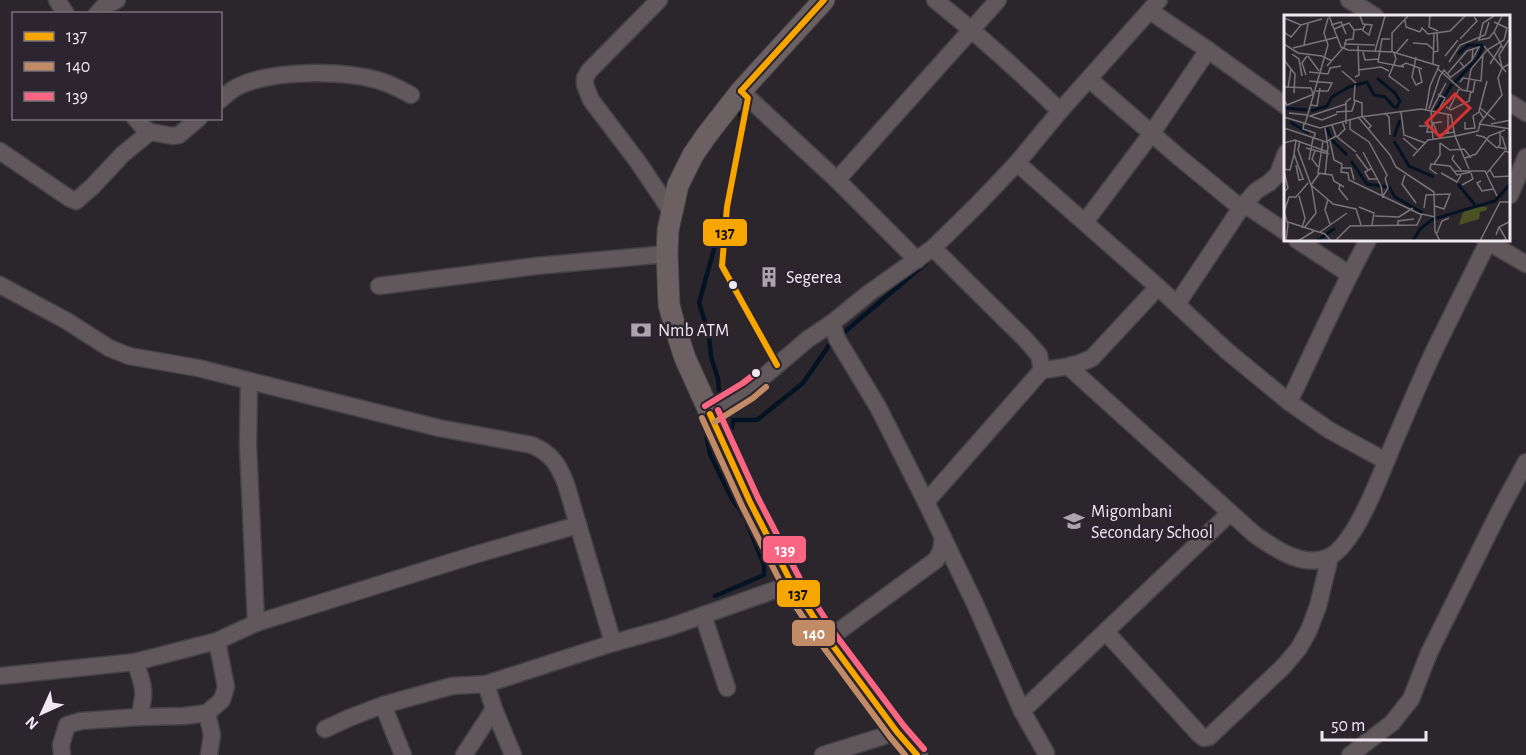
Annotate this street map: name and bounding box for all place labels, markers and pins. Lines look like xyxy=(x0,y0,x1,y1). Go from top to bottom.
building icon: Segerea xyxy=(757,265,781,289)
place label: Segerea xyxy=(786,269,842,287)
unlabelled marker xyxy=(727,279,739,291)
bank icon: Nmb ATM xyxy=(629,318,653,342)
place label: Nmb ATM xyxy=(658,322,729,340)
unlabelled marker xyxy=(750,367,762,379)
place label: Migombani Secondary School xyxy=(1091,503,1213,542)
school or university icon: Migombani Secondary School xyxy=(1062,509,1086,533)

